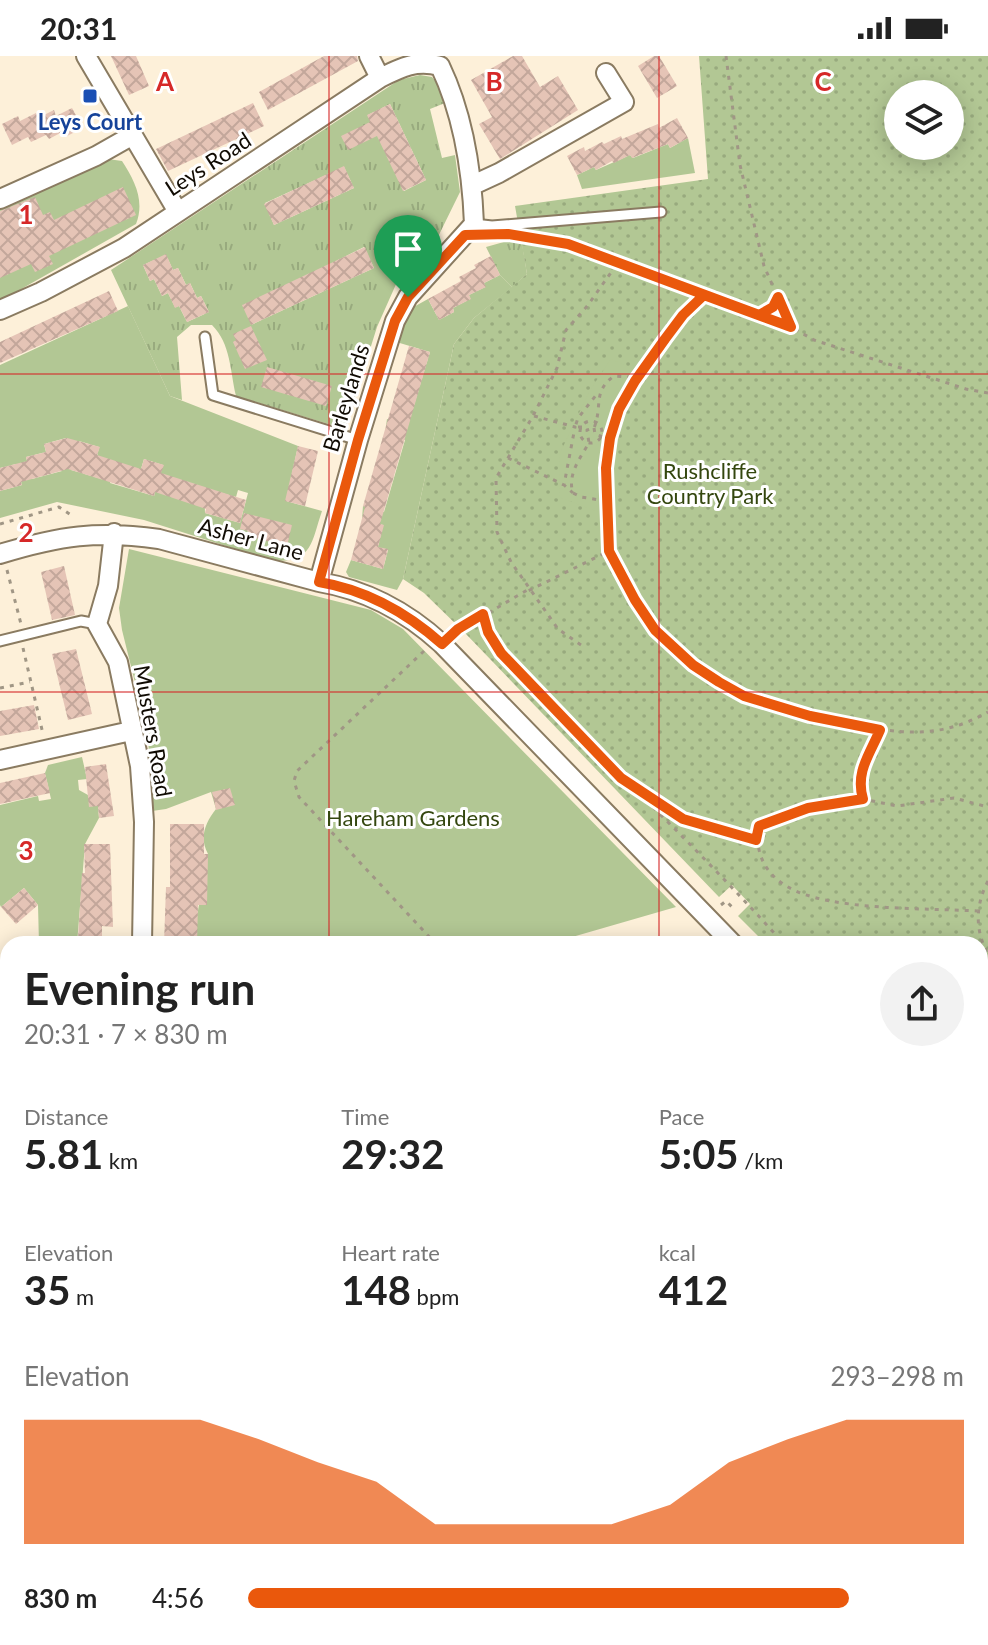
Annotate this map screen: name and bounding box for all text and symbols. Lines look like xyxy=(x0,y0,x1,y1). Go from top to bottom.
text: 20:31 xyxy=(40,10,117,46)
text: A xyxy=(155,65,175,97)
text: B xyxy=(485,65,503,97)
text: C xyxy=(814,65,832,97)
map controls xyxy=(884,80,964,160)
button: layers xyxy=(884,80,964,160)
marker: Leys Court xyxy=(81,87,99,105)
place label: Leys Court xyxy=(38,108,143,135)
street label: Leys Road xyxy=(160,126,256,201)
text: 1 xyxy=(18,198,34,230)
pin xyxy=(374,215,442,297)
icon: arrive xyxy=(386,227,430,271)
street label: Barleylands xyxy=(316,341,375,455)
park label: Rushcliffe Country Park xyxy=(647,457,774,509)
street label: Asher Lane xyxy=(196,512,307,565)
text: 2 xyxy=(18,516,34,548)
street label: Musters Road xyxy=(129,663,178,799)
park label: Hareham Gardens xyxy=(326,804,500,831)
text: 3 xyxy=(18,834,34,866)
text: Evening run xyxy=(24,962,255,1014)
button: share xyxy=(880,962,964,1046)
text: 20:31 · 7 × 830 m xyxy=(24,1018,228,1050)
text: Distance xyxy=(24,1103,108,1130)
text: Time xyxy=(341,1103,389,1130)
text: Pace xyxy=(659,1103,704,1130)
text: 5.81 xyxy=(24,1130,103,1178)
text: 29:32 xyxy=(341,1130,444,1178)
text: 5:05 xyxy=(659,1130,739,1178)
text: km xyxy=(103,1147,138,1174)
text: /km xyxy=(739,1147,783,1174)
text: Elevation xyxy=(24,1239,113,1266)
text: Heart rate xyxy=(341,1239,440,1266)
text: kcal xyxy=(659,1239,696,1266)
text: 35 xyxy=(24,1266,70,1314)
text: 148 xyxy=(341,1266,411,1314)
text: 412 xyxy=(659,1266,728,1314)
text: m xyxy=(70,1283,94,1310)
text: bpm xyxy=(411,1283,459,1310)
text: Elevation xyxy=(24,1360,130,1392)
text: 293–298 m xyxy=(830,1360,964,1392)
text: 830 m xyxy=(24,1582,97,1614)
text: 4:56 xyxy=(152,1582,204,1614)

